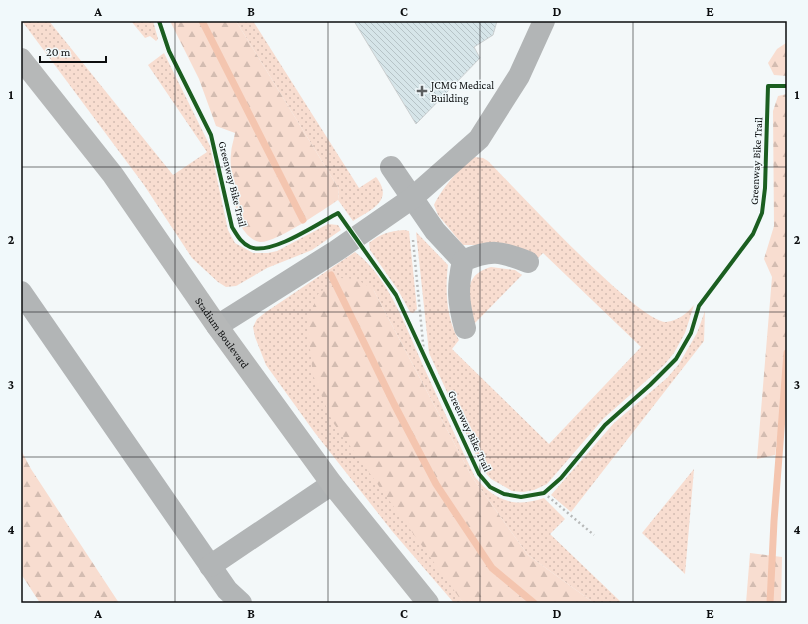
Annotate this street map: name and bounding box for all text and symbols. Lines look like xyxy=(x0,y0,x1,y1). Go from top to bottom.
text: A xyxy=(93,4,102,19)
text: B xyxy=(247,4,255,19)
text: C xyxy=(400,4,408,19)
text: D xyxy=(553,4,562,19)
text: E xyxy=(706,4,714,19)
scale bar xyxy=(40,38,106,64)
text: 20 m xyxy=(46,45,71,59)
place label: JCMG Medical Building xyxy=(430,79,494,105)
marker: JCMG Medical Building xyxy=(416,85,428,97)
text: 1 xyxy=(9,87,14,102)
text: 1 xyxy=(795,87,800,102)
street label: Greenway Bike Trail xyxy=(748,117,765,205)
street label: Greenway Bike Trail xyxy=(216,140,249,228)
text: 2 xyxy=(8,232,15,247)
text: 2 xyxy=(794,232,801,247)
street label: Stadium Boulevard xyxy=(193,295,252,371)
text: 3 xyxy=(8,377,14,392)
text: 3 xyxy=(794,377,800,392)
street label: Greenway Bike Trail xyxy=(445,389,494,474)
text: 4 xyxy=(7,522,15,537)
text: 4 xyxy=(793,522,801,537)
text: A xyxy=(93,606,102,621)
text: B xyxy=(247,606,255,621)
text: C xyxy=(400,606,408,621)
text: D xyxy=(553,606,562,621)
text: E xyxy=(706,606,714,621)

